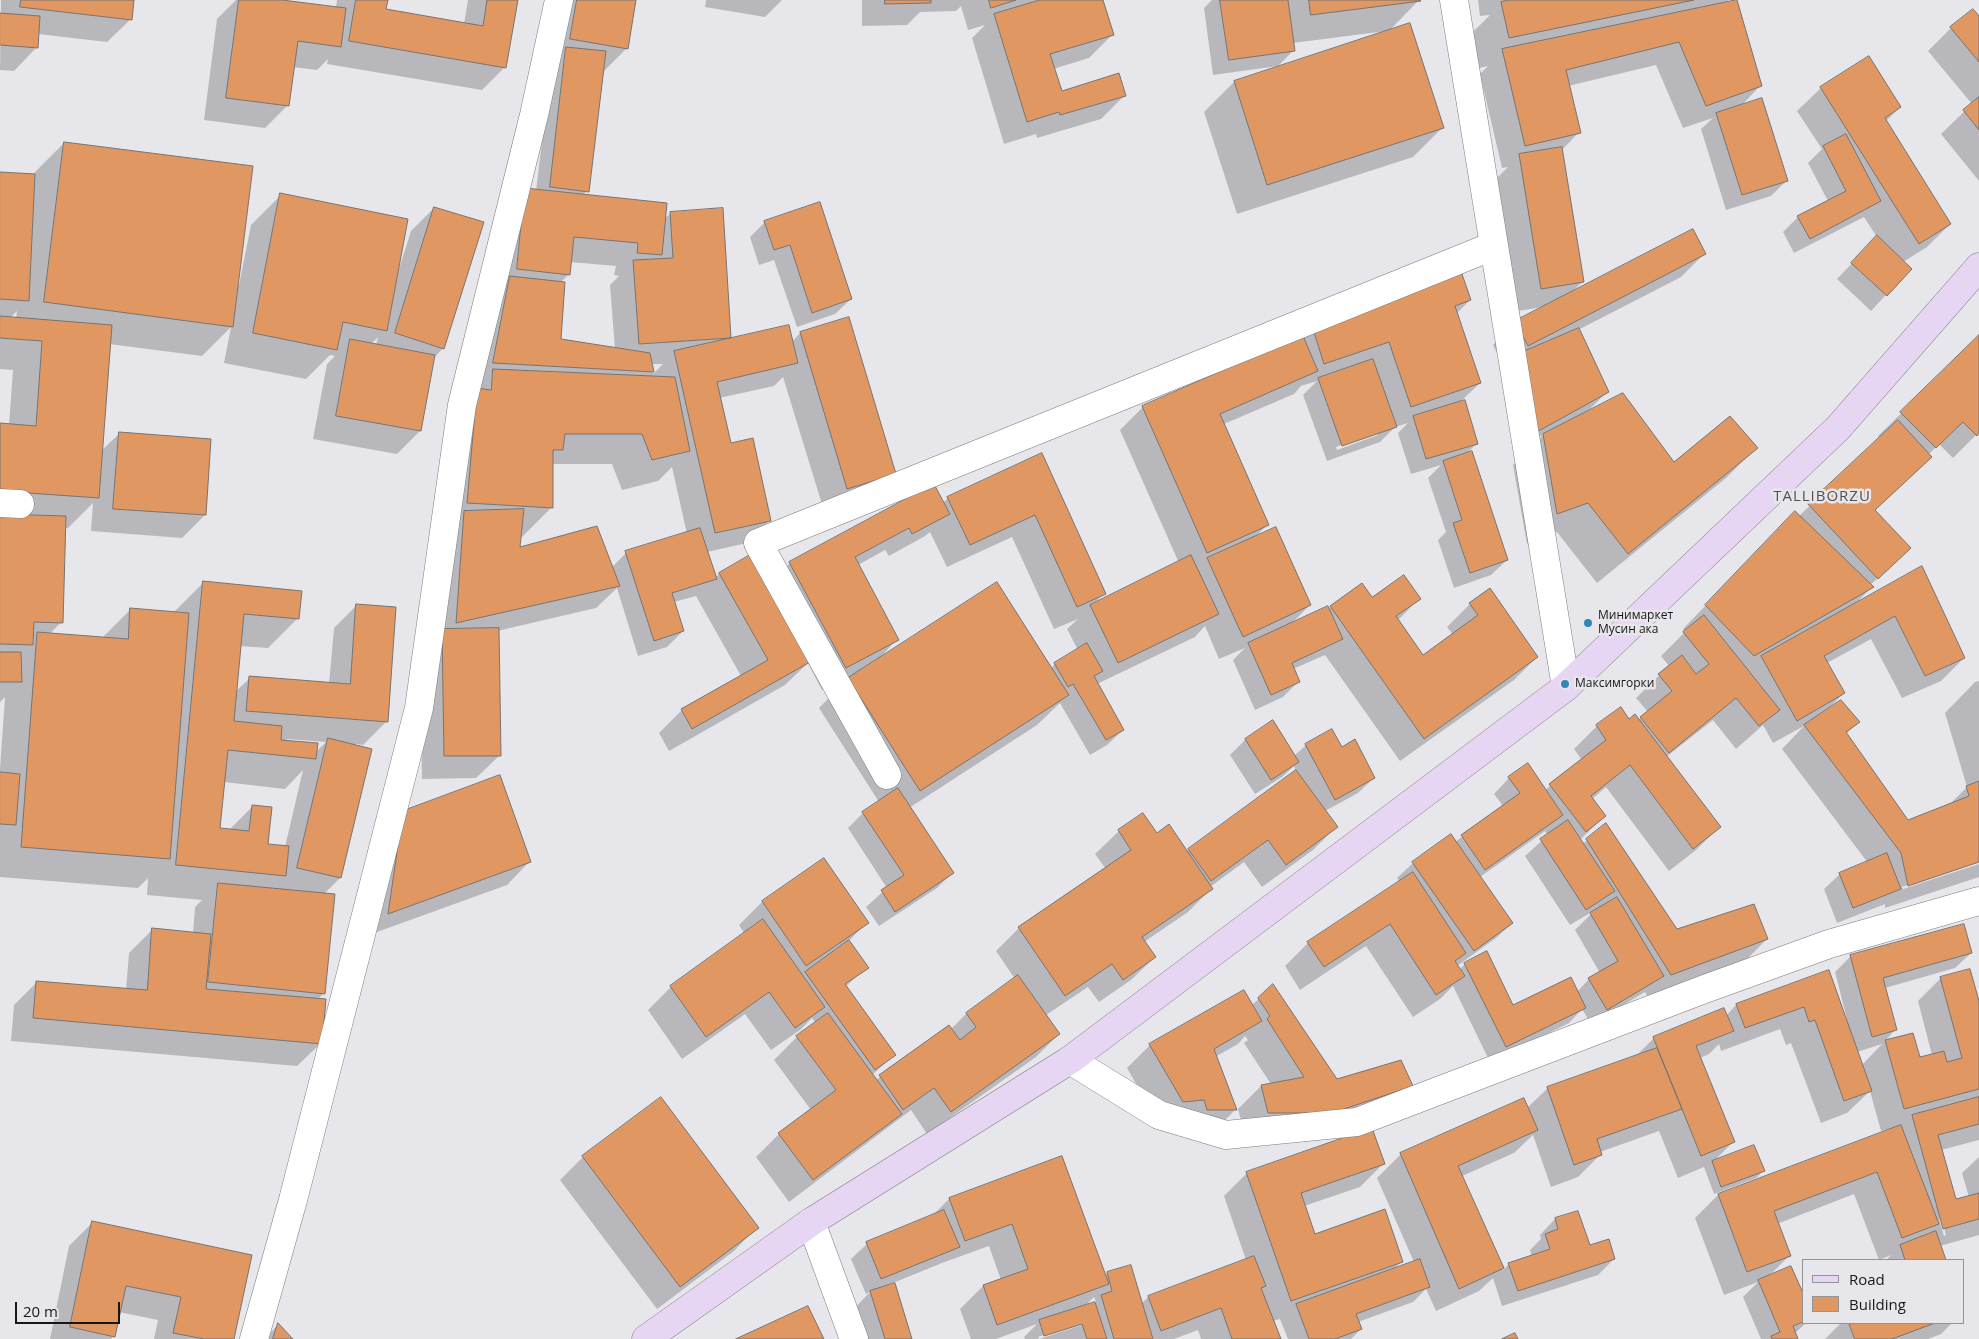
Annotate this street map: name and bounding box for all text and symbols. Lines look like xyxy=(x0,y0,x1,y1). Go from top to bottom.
district label: TALLIBORZU xyxy=(1772,488,1872,506)
place label: Минимаркет Мусин ака xyxy=(1598,609,1673,637)
marker: Минимаркет Мусин ака xyxy=(1582,617,1594,629)
place label: Максимгорки xyxy=(1575,677,1654,691)
marker: Максимгорки xyxy=(1559,678,1571,690)
legend xyxy=(1802,1259,1964,1324)
text: Road xyxy=(1849,1269,1885,1289)
scale bar xyxy=(18,1292,122,1324)
text: Building xyxy=(1849,1294,1906,1314)
text: 20 m xyxy=(23,1301,58,1321)

